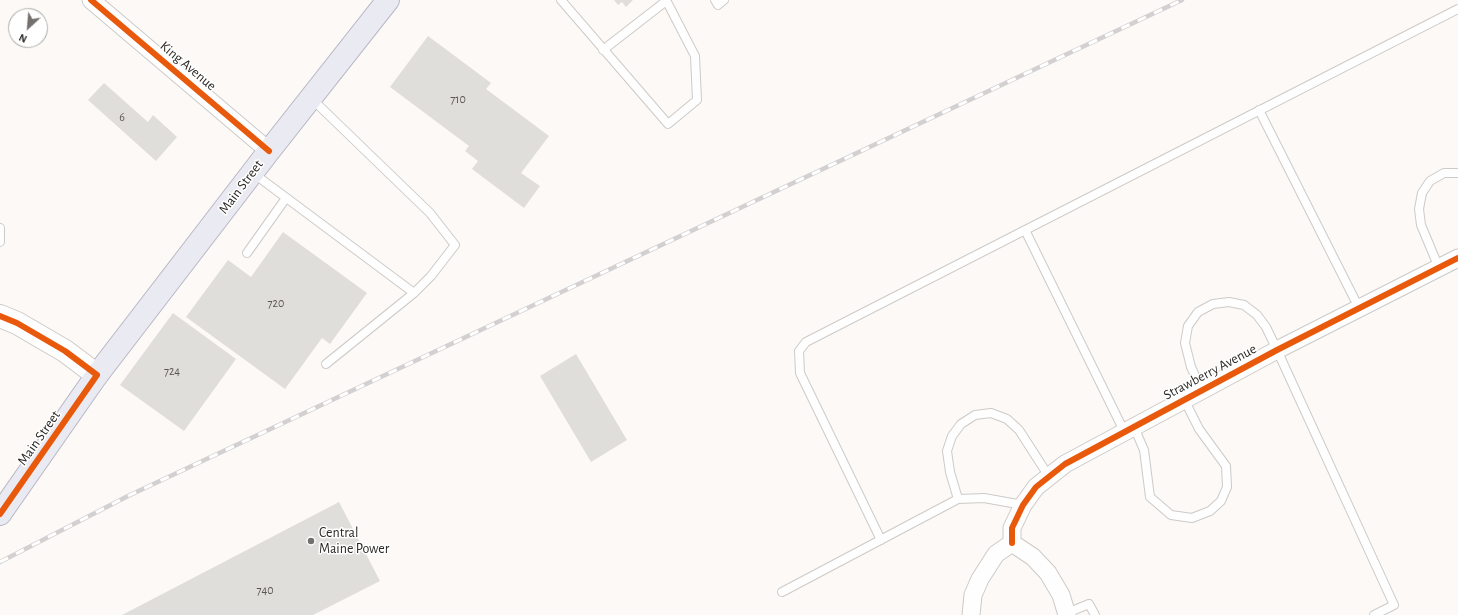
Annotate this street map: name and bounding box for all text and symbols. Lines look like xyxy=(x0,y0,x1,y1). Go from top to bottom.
north arrow xyxy=(8,8,48,48)
text: N xyxy=(17,32,29,45)
street label: King Avenue xyxy=(156,38,220,94)
house number: 710 xyxy=(450,92,466,106)
house number: 6 xyxy=(119,110,125,124)
street label: Main Street xyxy=(215,157,267,217)
house number: 720 xyxy=(268,296,284,310)
street label: Strawberry Avenue xyxy=(1161,340,1259,404)
house number: 724 xyxy=(164,364,180,378)
street label: Main Street xyxy=(14,407,64,469)
place label: Central Maine Power xyxy=(319,525,389,558)
marker: Central Maine Power xyxy=(306,536,316,546)
house number: 740 xyxy=(256,583,274,597)

